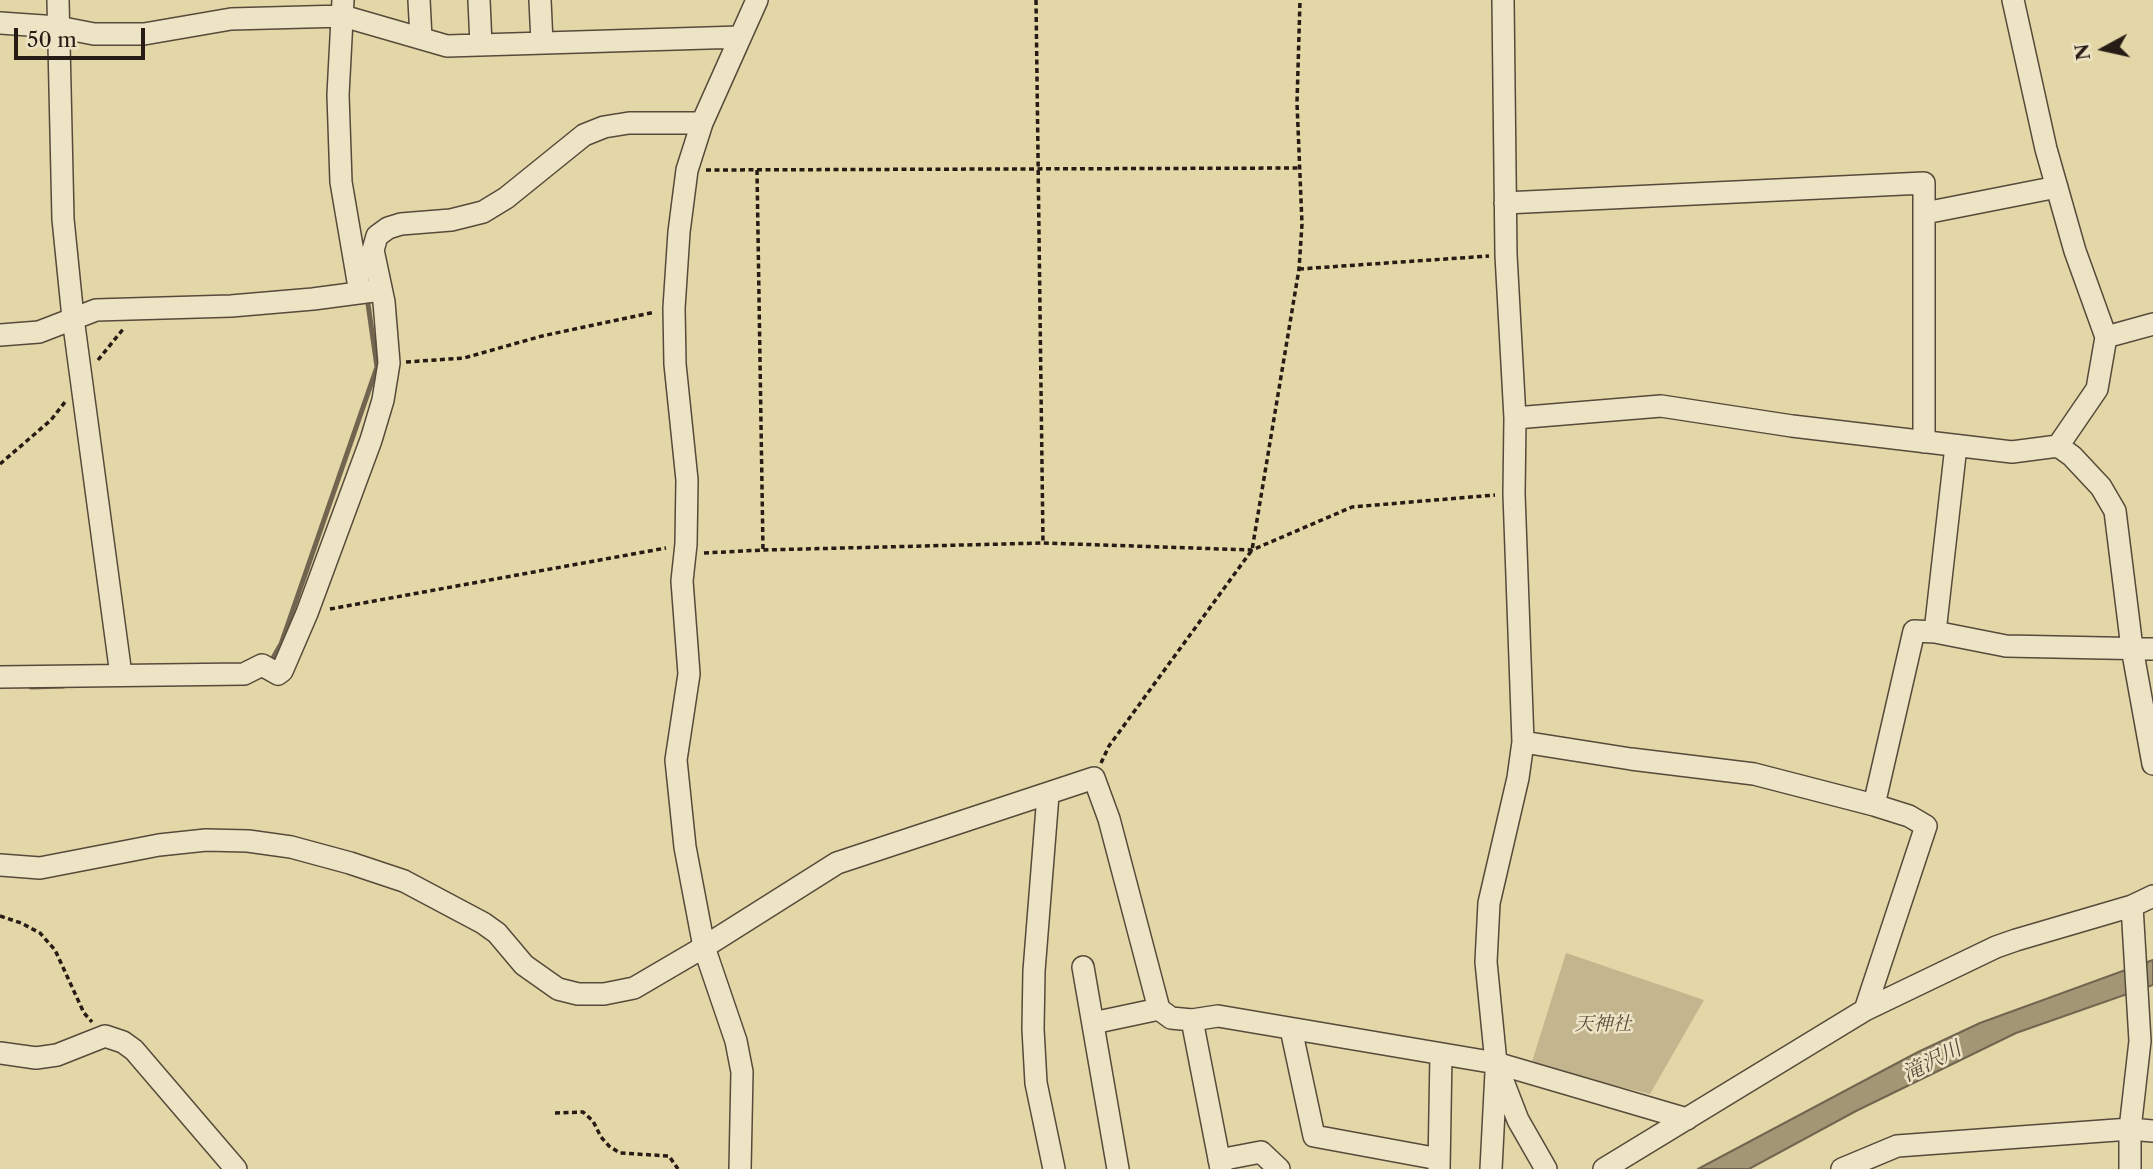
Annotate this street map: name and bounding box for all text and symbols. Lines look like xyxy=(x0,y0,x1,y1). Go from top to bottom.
scale bar xyxy=(18,14,149,58)
north arrow xyxy=(2069,14,2139,84)
text: 50 m xyxy=(27,27,77,52)
text: N xyxy=(2070,42,2095,62)
park label: 天神社 xyxy=(1575,1014,1631,1036)
water label: 滝沢川 xyxy=(1898,1036,1966,1088)

